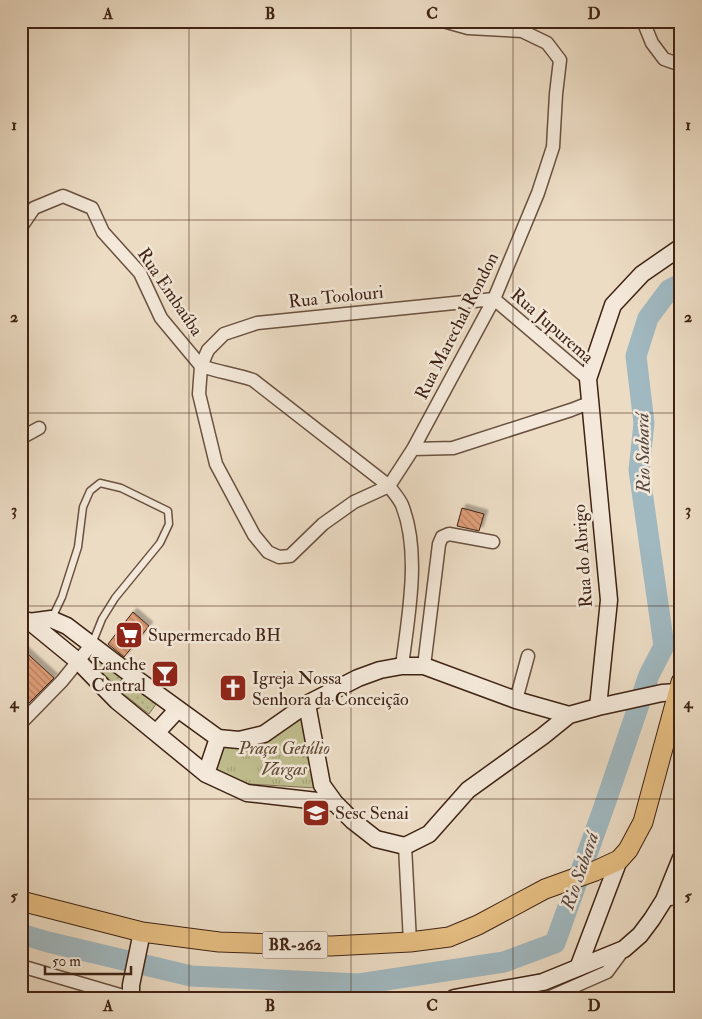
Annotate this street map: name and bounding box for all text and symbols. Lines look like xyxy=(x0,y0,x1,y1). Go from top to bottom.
text: A xyxy=(102,4,114,24)
text: B xyxy=(265,4,275,24)
text: C xyxy=(426,4,438,24)
text: D xyxy=(587,4,601,24)
text: 1 xyxy=(11,115,17,135)
text: 1 xyxy=(685,115,691,135)
street label: Rua Embaúba xyxy=(132,243,208,341)
street label: Rua Marechal Rondon xyxy=(410,249,504,403)
street label: Rua Toolouri xyxy=(287,281,385,313)
street label: Rua Jupurema xyxy=(505,283,599,369)
text: 2 xyxy=(10,307,18,327)
text: 2 xyxy=(684,307,692,327)
water label: Rio Sabará xyxy=(630,410,656,494)
text: 3 xyxy=(11,500,17,520)
text: 3 xyxy=(685,500,691,520)
street label: Rua do Abrigo xyxy=(568,503,598,609)
supermarket icon: Supermercado BH xyxy=(114,620,144,650)
place label: Supermercado BH xyxy=(148,624,281,647)
place label: Lanche Central xyxy=(92,653,146,697)
bar icon: Lanche Central xyxy=(150,659,180,689)
place label: Igreja Nossa Senhora da Conceição xyxy=(252,667,409,711)
church icon: Igreja Nossa Senhora da Conceição xyxy=(218,673,248,703)
text: 4 xyxy=(9,693,20,713)
text: 4 xyxy=(683,693,694,713)
park label: Praça Getúlio Vargas xyxy=(237,737,330,781)
school or university icon: Sesc Senai xyxy=(301,798,331,828)
place label: Sesc Senai xyxy=(335,802,409,825)
water label: Rio Sabará xyxy=(555,827,605,914)
text: 5 xyxy=(10,886,18,906)
text: 5 xyxy=(684,886,692,906)
road number: BR-262 xyxy=(262,932,328,958)
scale bar xyxy=(45,944,131,976)
text: 50 m xyxy=(52,952,81,971)
text: A xyxy=(102,996,114,1016)
text: B xyxy=(265,996,275,1016)
text: C xyxy=(426,996,438,1016)
text: D xyxy=(587,996,601,1016)

